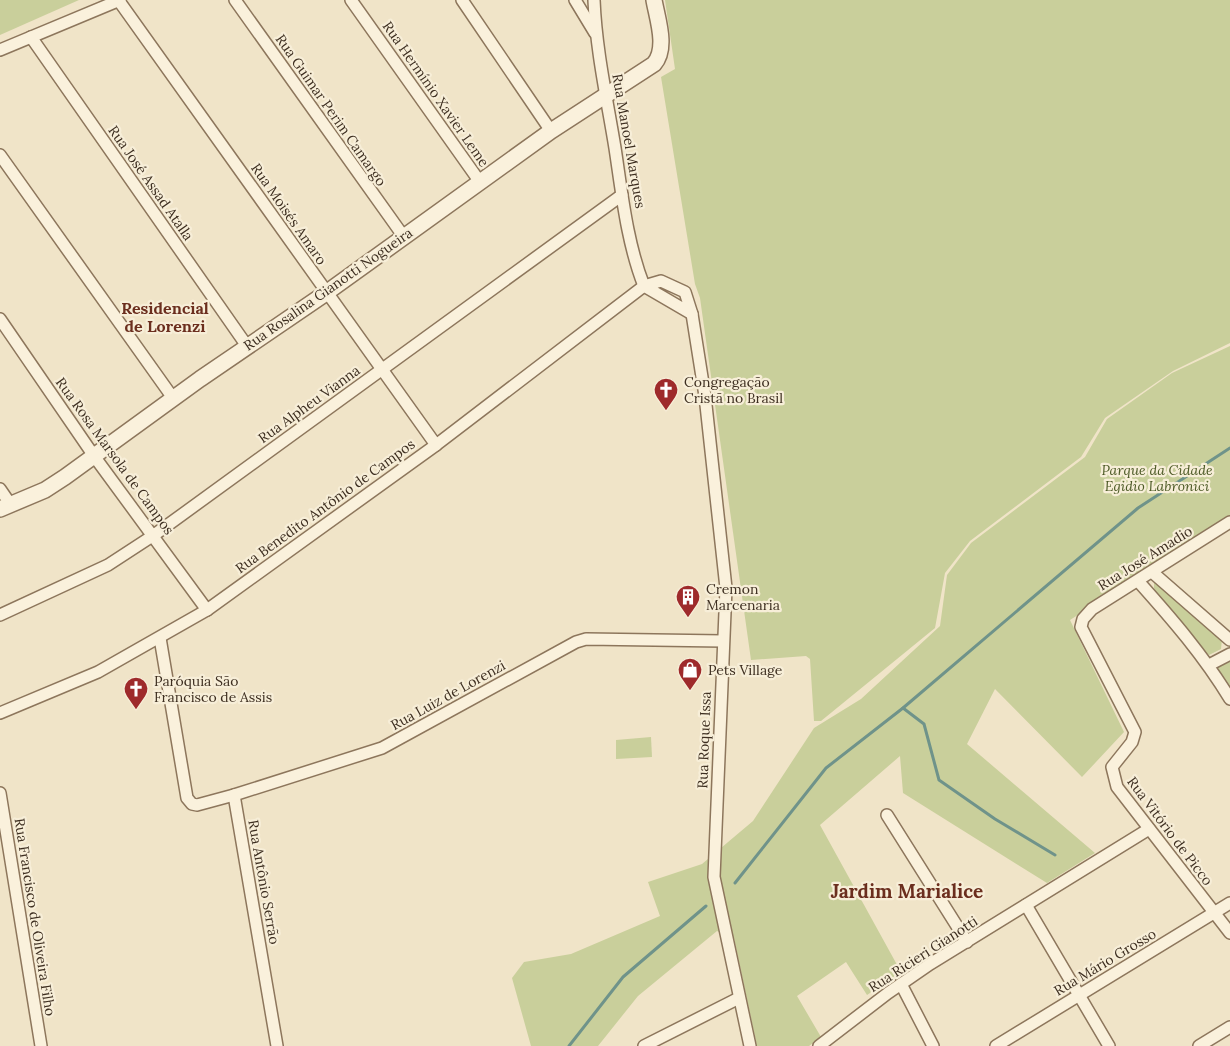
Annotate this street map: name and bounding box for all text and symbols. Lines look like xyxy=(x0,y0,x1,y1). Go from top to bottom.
street label: Rua Hermínio Xavier Leme xyxy=(379,18,493,171)
street label: Rua Guimar Perim Camargo xyxy=(272,31,390,189)
street label: Rua Manoel Marques xyxy=(608,72,650,210)
street label: Rua José Assad Atalla xyxy=(105,122,197,244)
street label: Rua Moisés Amaro xyxy=(247,160,331,268)
street label: Rua Rosalina Gianotti Nogueira xyxy=(240,224,416,354)
district label: Residencial de Lorenzi xyxy=(121,298,209,336)
street label: Rua Alpheu Vianna xyxy=(255,361,363,447)
place label: Congregação Cristã no Brasil xyxy=(684,373,783,407)
street label: Rua Rosa Marsola de Campos xyxy=(52,374,178,538)
church icon: Congregação Cristã no Brasil xyxy=(653,377,679,411)
street label: Rua Benedito Antônio de Campos xyxy=(232,435,418,577)
park label: Parque da Cidade Egidio Labronici xyxy=(1101,461,1213,495)
street label: Rua José Amadio xyxy=(1094,522,1196,594)
place label: Cremon Marcenaria xyxy=(706,580,780,614)
building icon: Cremon Marcenaria xyxy=(675,584,701,618)
street label: Rua Luiz de Lorenzi xyxy=(388,656,509,734)
shop icon: Pets Village xyxy=(677,657,703,691)
place label: Pets Village xyxy=(708,661,783,679)
place label: Paróquia São Francisco de Assis xyxy=(154,672,272,706)
church icon: Paróquia São Francisco de Assis xyxy=(123,676,149,710)
street label: Rua Roque Issa xyxy=(693,691,715,789)
street label: Rua Vitório de Picco xyxy=(1123,773,1217,889)
street label: Rua Francisco de Oliveira Filho xyxy=(10,817,60,1017)
street label: Rua Antônio Serrão xyxy=(244,818,284,946)
district label: Jardim Marialice xyxy=(831,879,983,903)
street label: Rua Ricieri Gianotti xyxy=(865,912,981,996)
street label: Rua Mário Grosso xyxy=(1051,924,1159,1000)

